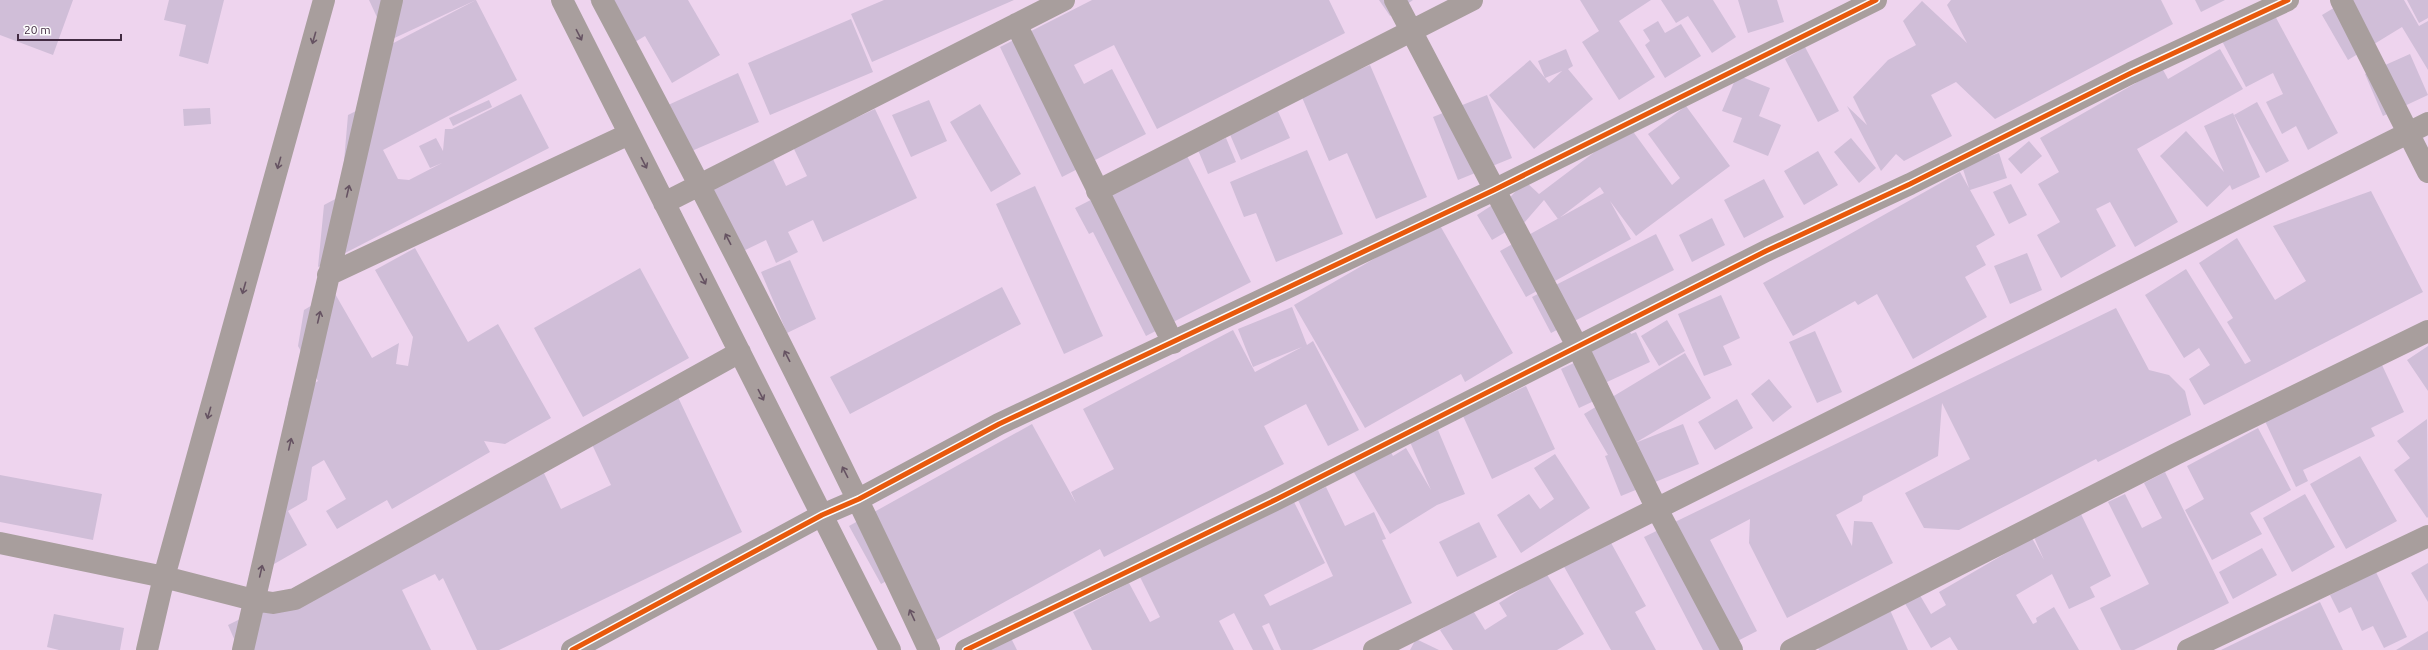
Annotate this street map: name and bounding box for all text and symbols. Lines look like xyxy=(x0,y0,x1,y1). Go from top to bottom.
scale bar xyxy=(18,16,121,42)
text: 20 m xyxy=(24,23,51,36)
one-way arrow xyxy=(576,29,583,41)
one-way arrow xyxy=(310,31,317,44)
one-way arrow xyxy=(275,156,282,169)
one-way arrow xyxy=(641,157,648,169)
one-way arrow xyxy=(344,185,352,198)
one-way arrow xyxy=(724,234,731,246)
one-way arrow xyxy=(700,273,707,285)
one-way arrow xyxy=(240,281,247,294)
one-way arrow xyxy=(315,311,323,324)
one-way arrow xyxy=(782,350,790,362)
one-way arrow xyxy=(758,389,766,401)
one-way arrow xyxy=(205,406,212,419)
one-way arrow xyxy=(286,438,294,451)
one-way arrow xyxy=(841,466,848,478)
one-way arrow xyxy=(257,565,265,578)
one-way arrow xyxy=(908,609,915,621)

